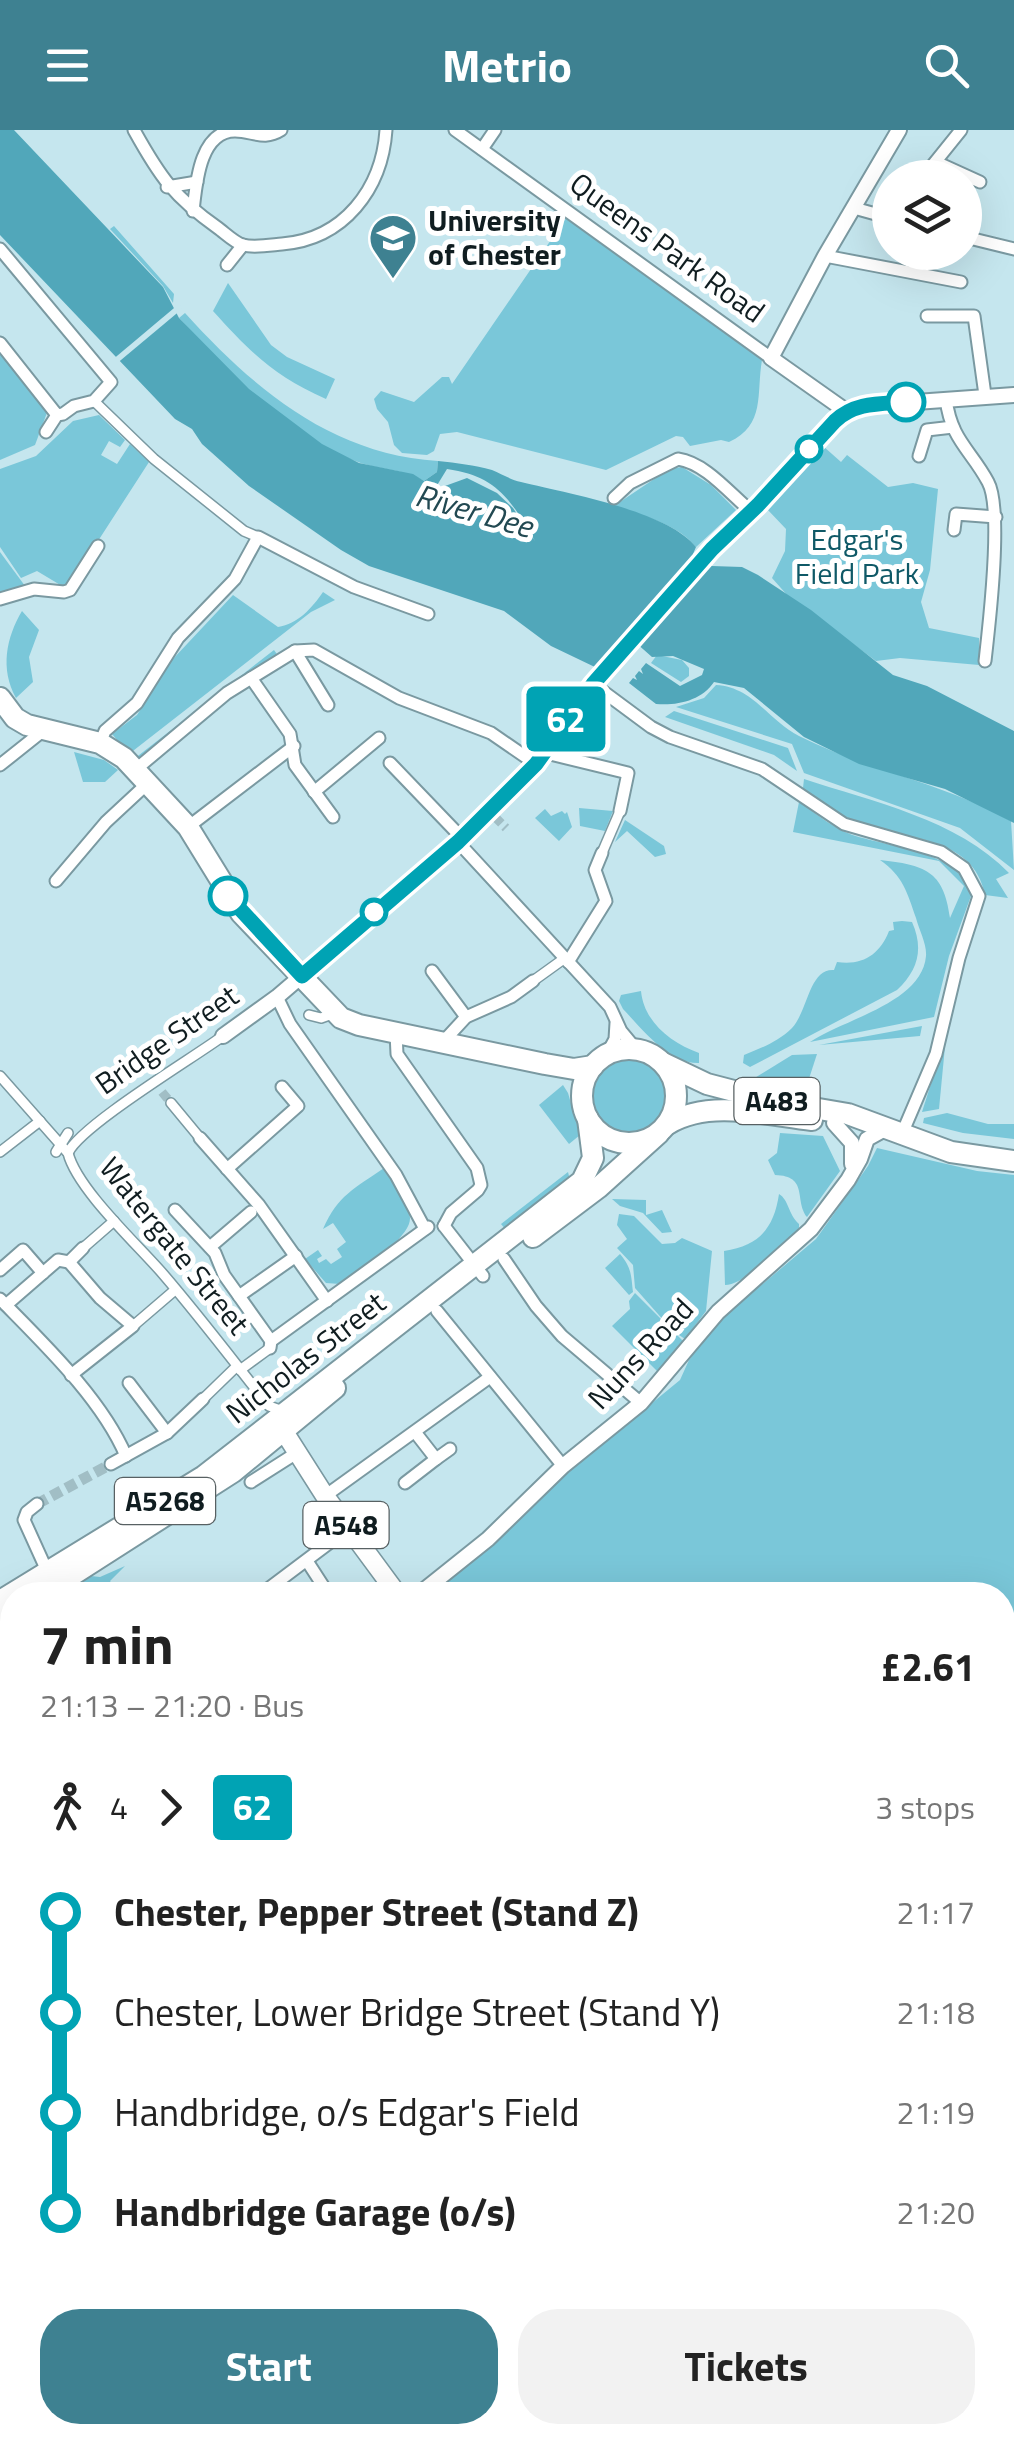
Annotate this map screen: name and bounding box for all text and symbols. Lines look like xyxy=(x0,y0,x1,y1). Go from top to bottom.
text: Metrio xyxy=(442,31,572,99)
icon: menu xyxy=(40,38,95,93)
icon: search xyxy=(919,38,974,93)
street label: Queens Park Road xyxy=(560,160,775,334)
map controls xyxy=(872,160,982,270)
button: layers xyxy=(872,160,982,270)
place label: University of Chester xyxy=(428,197,561,277)
school or university icon: University of Chester xyxy=(367,212,419,280)
unlabelled marker xyxy=(887,383,925,421)
unlabelled marker xyxy=(796,436,822,462)
water label: River Dee xyxy=(410,470,541,550)
park label: Edgar's Field Park xyxy=(795,516,919,596)
line badge: 62 xyxy=(521,686,611,752)
text: 62 xyxy=(546,692,586,746)
unlabelled marker xyxy=(209,877,247,915)
unlabelled marker xyxy=(361,899,387,925)
street label: Bridge Street xyxy=(85,973,248,1106)
road number: A483 xyxy=(734,1078,820,1124)
street label: Watergate Street xyxy=(89,1147,261,1345)
street label: Nicholas Street xyxy=(216,1280,395,1434)
street label: Nuns Road xyxy=(576,1287,704,1419)
road number: A5268 xyxy=(115,1478,215,1524)
road number: A548 xyxy=(304,1502,388,1548)
text: 7 min xyxy=(40,1602,174,1685)
text: £2.61 xyxy=(880,1638,975,1696)
text: 21:13 – 21:20 · Bus xyxy=(40,1681,304,1729)
icon: walk xyxy=(40,1780,95,1835)
icon: forward xyxy=(143,1780,198,1835)
text: 62 xyxy=(233,1780,272,1834)
text: 4 xyxy=(110,1783,128,1831)
text: 3 stops xyxy=(875,1783,975,1831)
text: Chester, Pepper Street (Stand Z) xyxy=(114,1883,639,1941)
text: 21:17 xyxy=(896,1888,975,1936)
text: Chester, Lower Bridge Street (Stand Y) xyxy=(114,1983,720,2041)
text: 21:18 xyxy=(896,1988,975,2036)
text: Handbridge, o/s Edgar's Field xyxy=(114,2083,580,2141)
text: 21:19 xyxy=(896,2088,975,2136)
text: Handbridge Garage (o/s) xyxy=(114,2183,516,2241)
text: 21:20 xyxy=(896,2188,975,2236)
button: Start xyxy=(40,2309,498,2424)
button: Tickets xyxy=(518,2309,975,2424)

